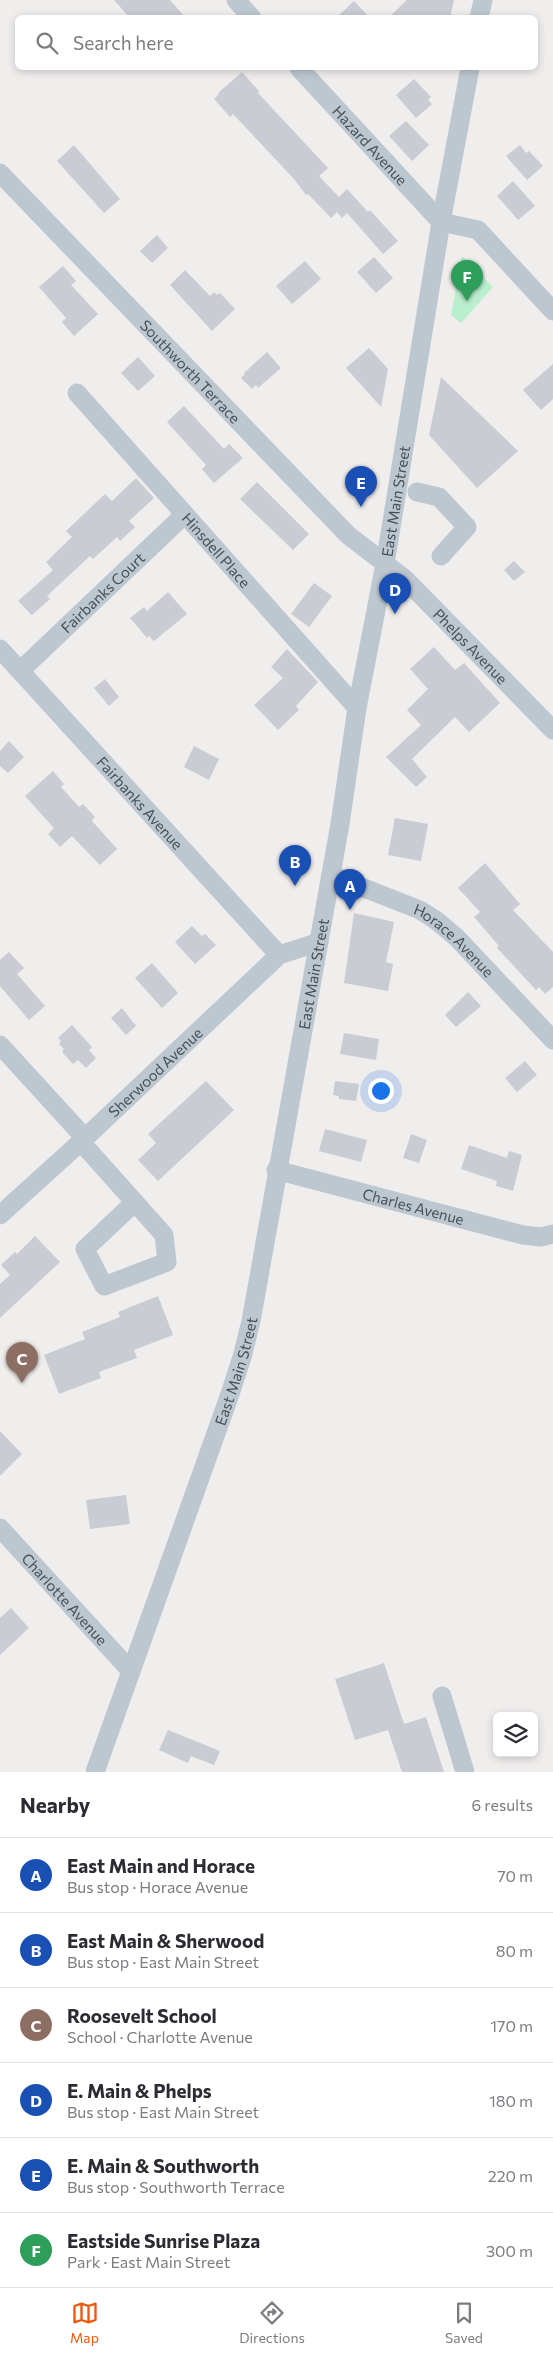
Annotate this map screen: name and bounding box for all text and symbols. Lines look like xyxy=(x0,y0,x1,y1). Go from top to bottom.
search box xyxy=(15,15,538,70)
icon: search xyxy=(33,29,61,57)
text: Search here xyxy=(73,31,173,54)
street label: Hazard Avenue xyxy=(329,102,411,189)
pin: F xyxy=(451,260,483,301)
street label: Southworth Terrace xyxy=(137,316,244,427)
street label: East Main Street xyxy=(377,444,413,558)
pin: E xyxy=(345,466,377,507)
street label: Hinsdell Place xyxy=(179,509,255,591)
street label: Fairbanks Court xyxy=(57,548,148,637)
pin: D xyxy=(379,573,411,614)
street label: Phelps Avenue xyxy=(430,605,512,687)
street label: Fairbanks Avenue xyxy=(93,753,187,853)
pin: B xyxy=(279,845,311,886)
pin: A xyxy=(334,869,366,910)
street label: Horace Avenue xyxy=(411,900,498,981)
street label: East Main Street xyxy=(294,917,332,1031)
street label: Sherwood Avenue xyxy=(104,1023,206,1121)
your location xyxy=(368,1078,394,1104)
street label: Charles Avenue xyxy=(361,1184,466,1228)
street label: East Main Street xyxy=(211,1316,261,1428)
pin: C xyxy=(6,1342,38,1383)
street label: Charlotte Avenue xyxy=(18,1549,112,1649)
map controls xyxy=(493,1712,538,1757)
button: layers xyxy=(493,1712,538,1757)
text: Nearby xyxy=(20,1792,90,1817)
text: 6 results xyxy=(472,1795,533,1814)
text: East Main and Horace xyxy=(67,1854,255,1877)
text: A xyxy=(30,1866,42,1885)
text: 70 m xyxy=(497,1866,533,1885)
text: Bus stop · Horace Avenue xyxy=(67,1877,248,1896)
text: East Main & Sherwood xyxy=(67,1929,264,1952)
text: B xyxy=(31,1941,41,1960)
text: 80 m xyxy=(496,1941,533,1960)
text: Bus stop · East Main Street xyxy=(67,1952,259,1971)
text: Roosevelt School xyxy=(67,2004,217,2027)
text: C xyxy=(31,2016,41,2035)
text: 170 m xyxy=(490,2016,533,2035)
text: School · Charlotte Avenue xyxy=(67,2027,253,2046)
text: E. Main & Phelps xyxy=(67,2079,212,2102)
text: D xyxy=(30,2091,42,2110)
text: 180 m xyxy=(489,2091,533,2110)
text: Bus stop · East Main Street xyxy=(67,2102,259,2121)
text: E. Main & Southworth xyxy=(67,2154,259,2177)
text: E xyxy=(31,2166,41,2185)
text: 220 m xyxy=(488,2166,533,2185)
text: Bus stop · Southworth Terrace xyxy=(67,2177,285,2196)
text: Eastside Sunrise Plaza xyxy=(67,2229,260,2252)
text: F xyxy=(31,2241,41,2260)
text: 300 m xyxy=(486,2241,533,2260)
text: Park · East Main Street xyxy=(67,2252,230,2271)
tab: Map xyxy=(70,2299,99,2346)
tab: Directions xyxy=(239,2299,305,2346)
tab: Saved xyxy=(445,2299,483,2346)

